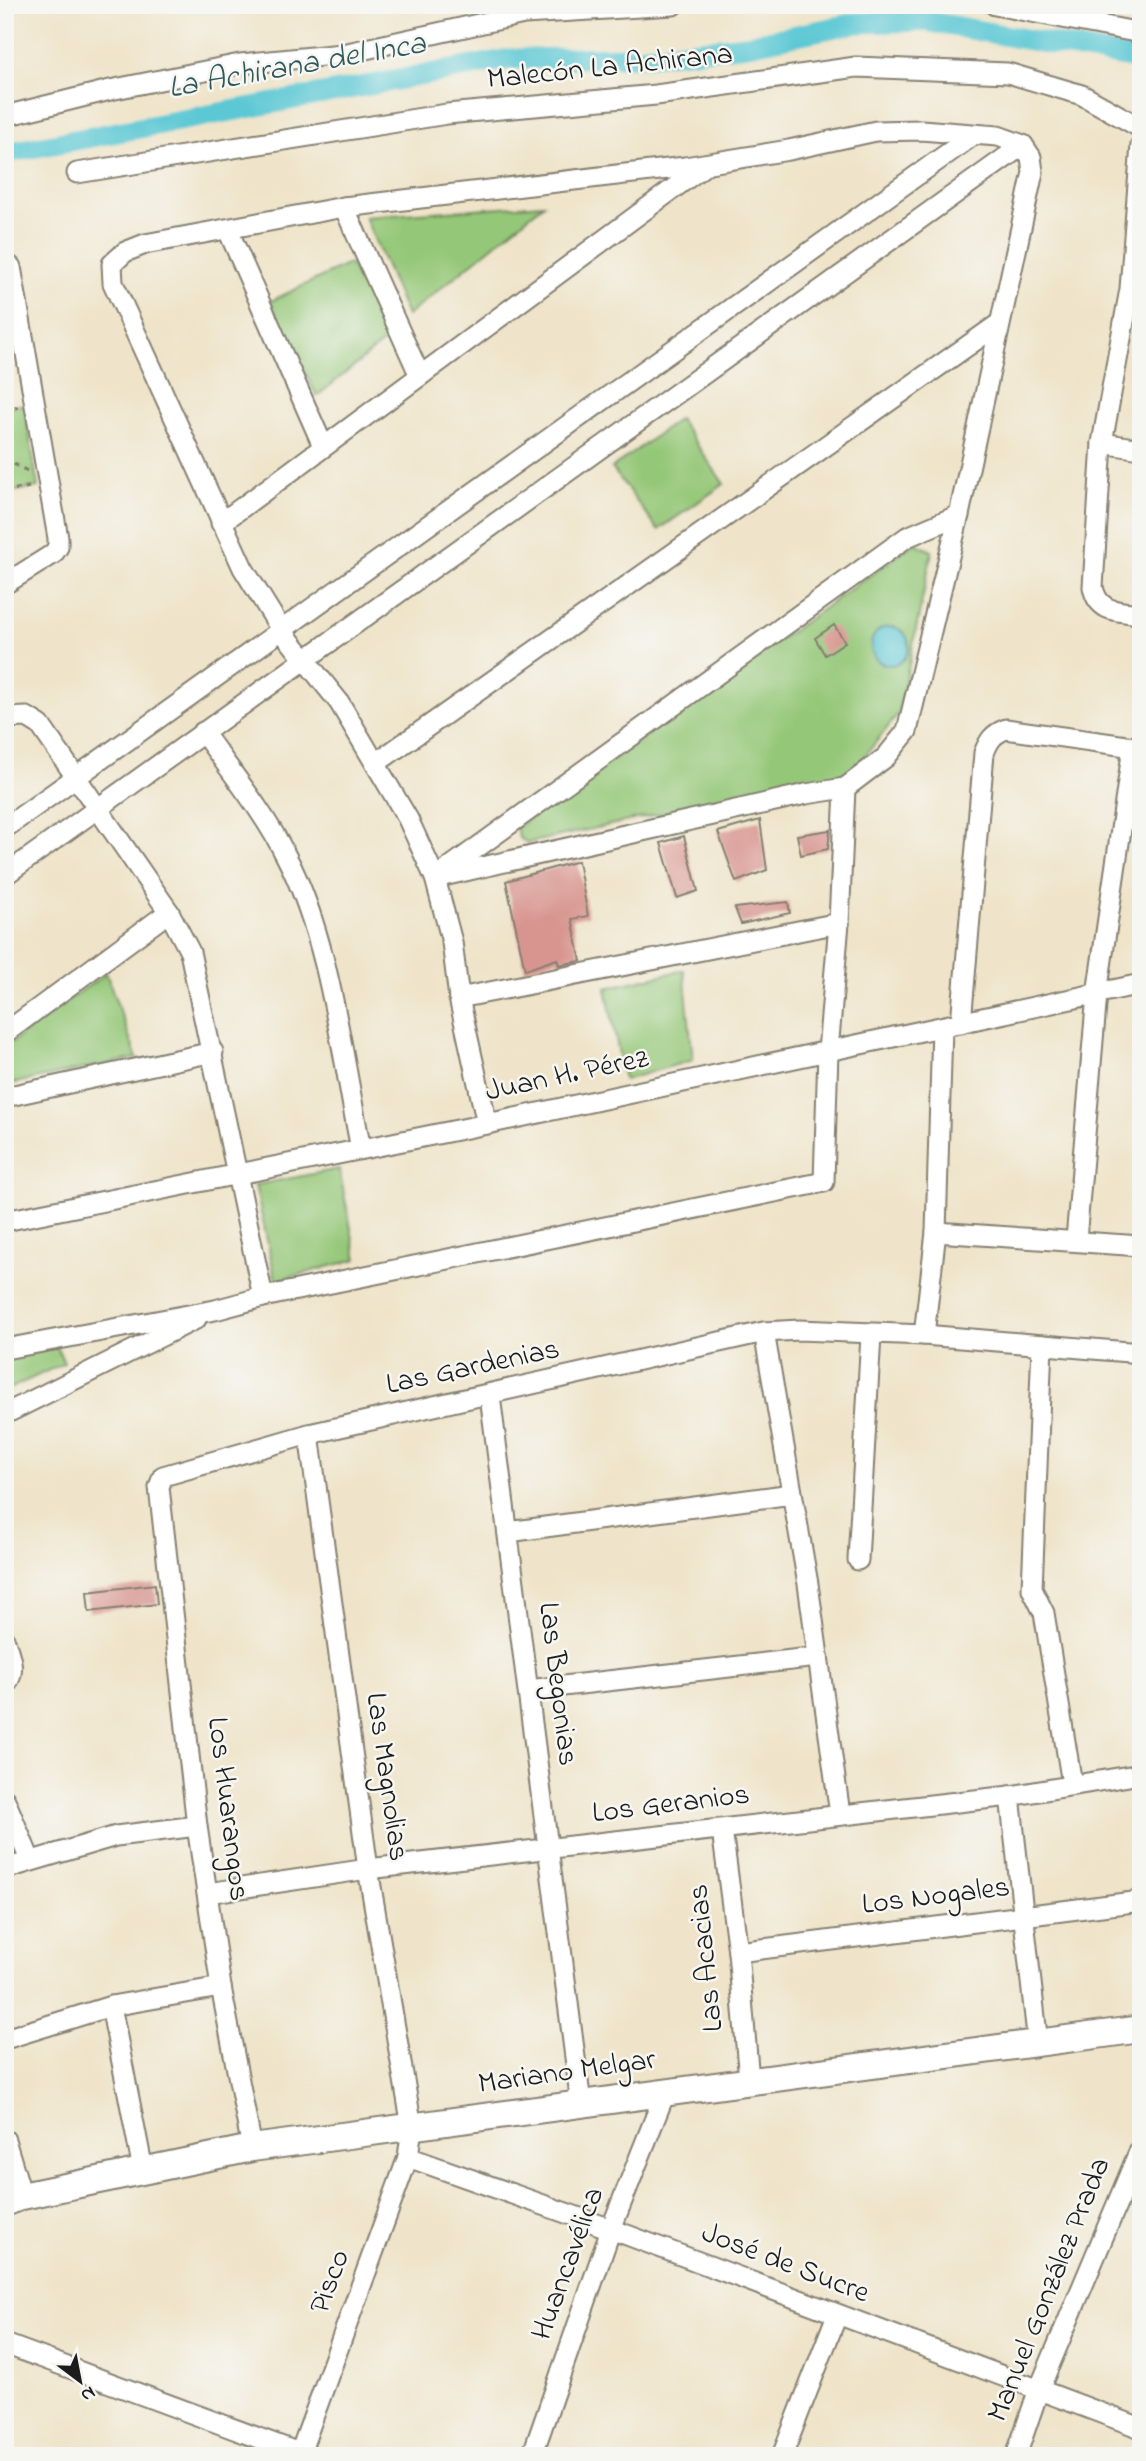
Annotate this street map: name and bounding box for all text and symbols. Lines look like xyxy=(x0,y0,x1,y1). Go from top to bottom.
water label: La Achirana del Inca xyxy=(165,21,430,113)
street label: Malecón La Achirana xyxy=(485,33,735,103)
street label: Juan H. Pérez xyxy=(481,1037,653,1115)
street label: Las Gardenias xyxy=(382,1328,564,1408)
street label: Las Begonias xyxy=(525,1600,589,1768)
street label: Las Magnolias xyxy=(352,1690,420,1864)
street label: Los Huarangos xyxy=(194,1715,260,1903)
street label: Los Geranios xyxy=(590,1774,752,1836)
street label: Los Nogales xyxy=(859,1866,1013,1928)
street label: Las Acacias xyxy=(677,1882,737,2034)
street label: Mariano Melgar xyxy=(475,2039,659,2107)
street label: Manuel González Prada xyxy=(977,2151,1123,2429)
street label: Huancavélica xyxy=(521,2181,617,2347)
street label: José de Sucre xyxy=(695,2212,876,2316)
street label: Pisco xyxy=(299,2244,363,2320)
north arrow xyxy=(46,2346,116,2416)
text: N xyxy=(75,2378,100,2408)

